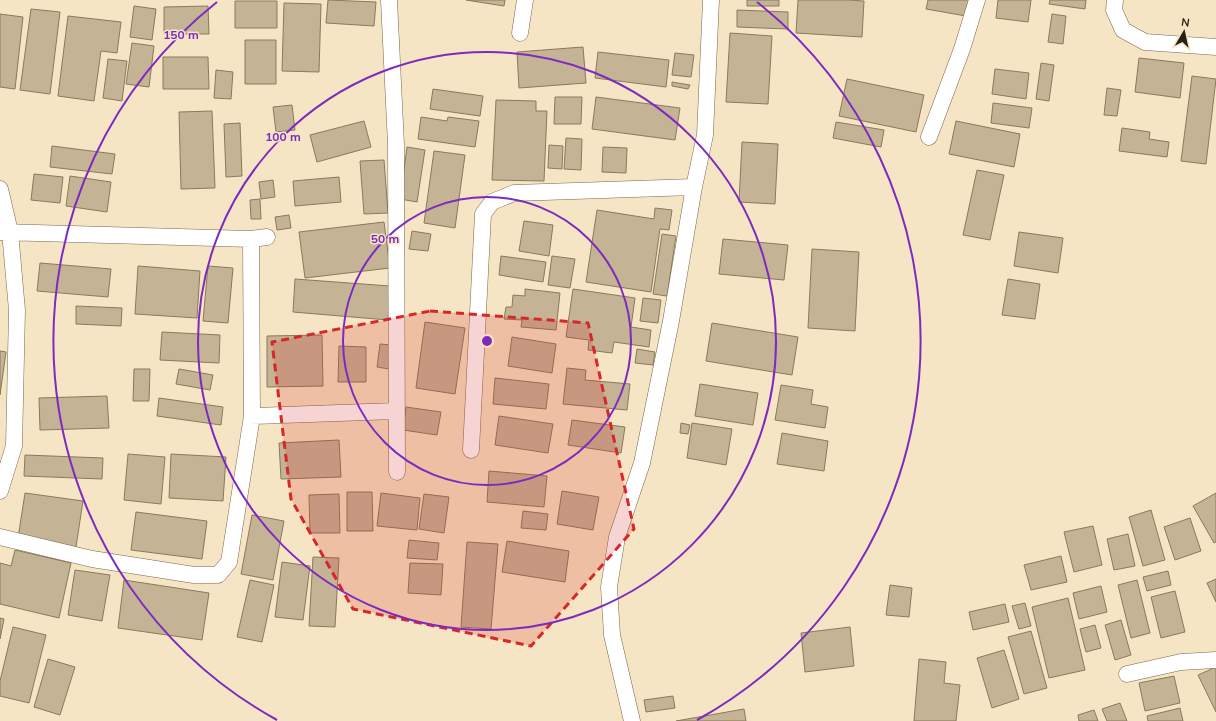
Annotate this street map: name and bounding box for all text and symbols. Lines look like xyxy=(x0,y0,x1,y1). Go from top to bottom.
north arrow xyxy=(1164,12,1204,52)
text: N xyxy=(1180,15,1191,30)
text: 150 m xyxy=(163,27,199,42)
text: 100 m xyxy=(265,129,301,144)
text: 50 m xyxy=(371,231,399,246)
centre of rings xyxy=(480,334,494,348)

